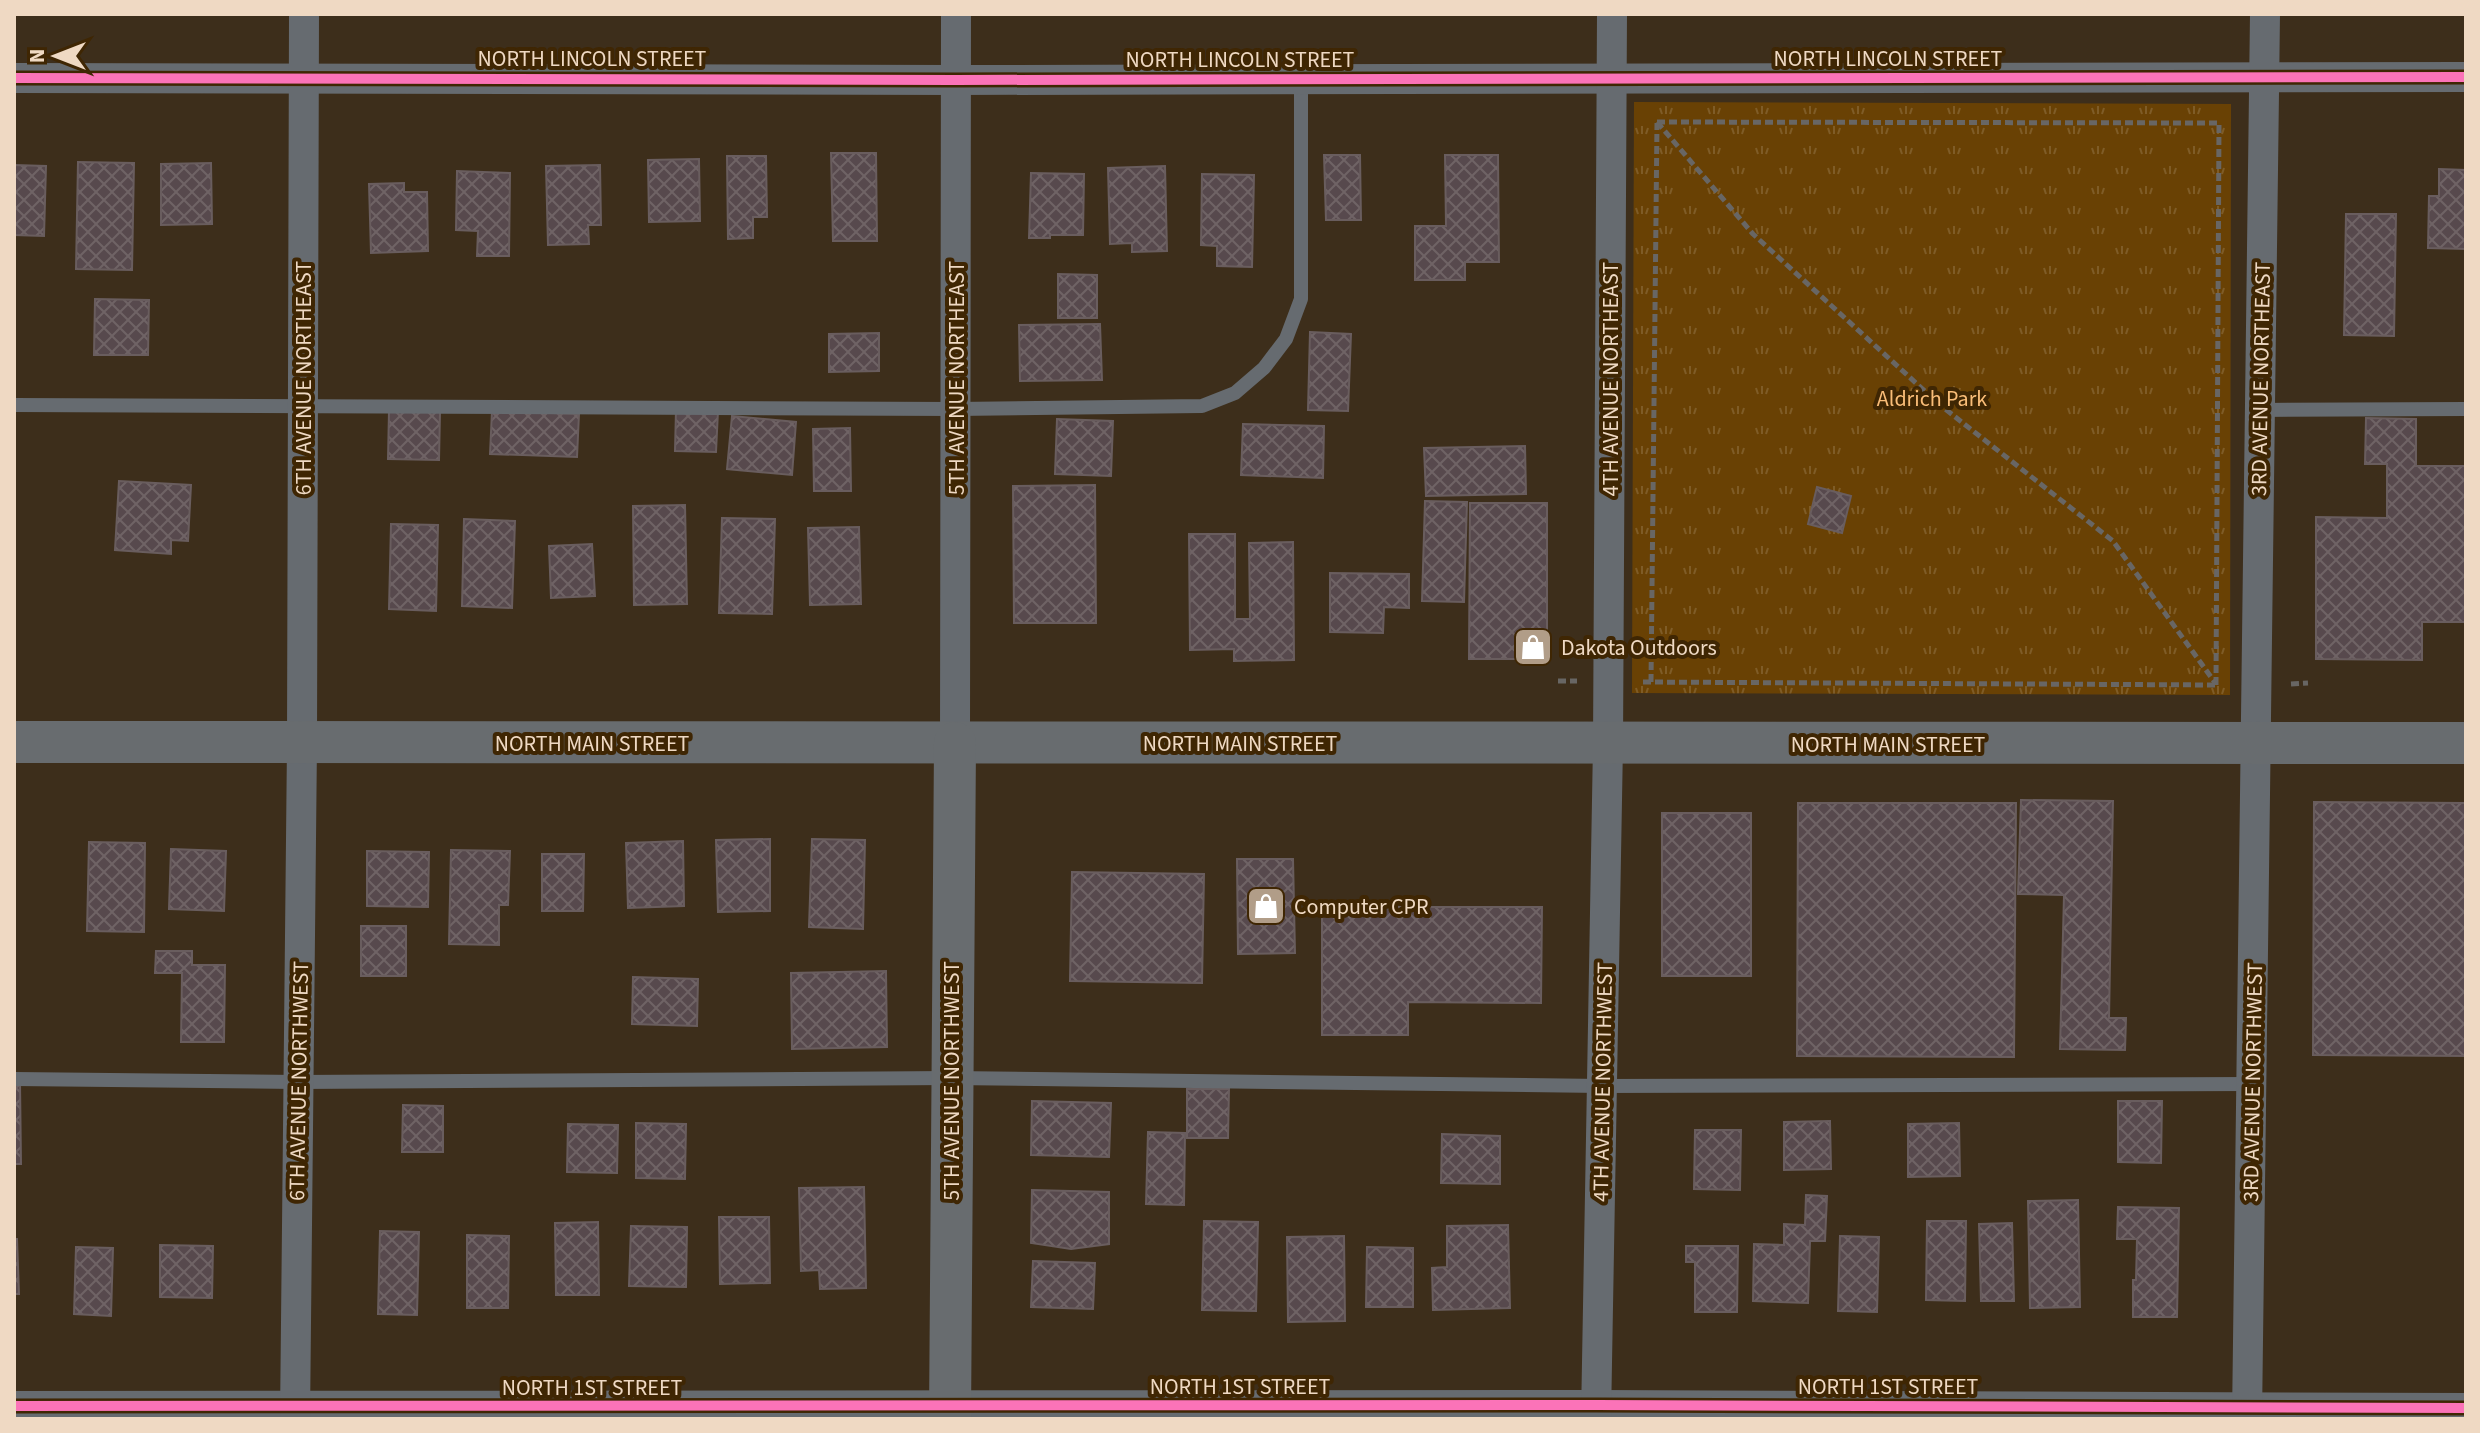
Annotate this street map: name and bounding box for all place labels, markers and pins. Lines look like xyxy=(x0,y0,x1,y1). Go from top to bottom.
shop icon: Dakota Outdoors xyxy=(1512,626,1554,668)
place label: Dakota Outdoors xyxy=(1561,632,1717,664)
shop icon: Computer CPR xyxy=(1245,885,1287,927)
place label: Computer CPR xyxy=(1294,891,1429,923)

